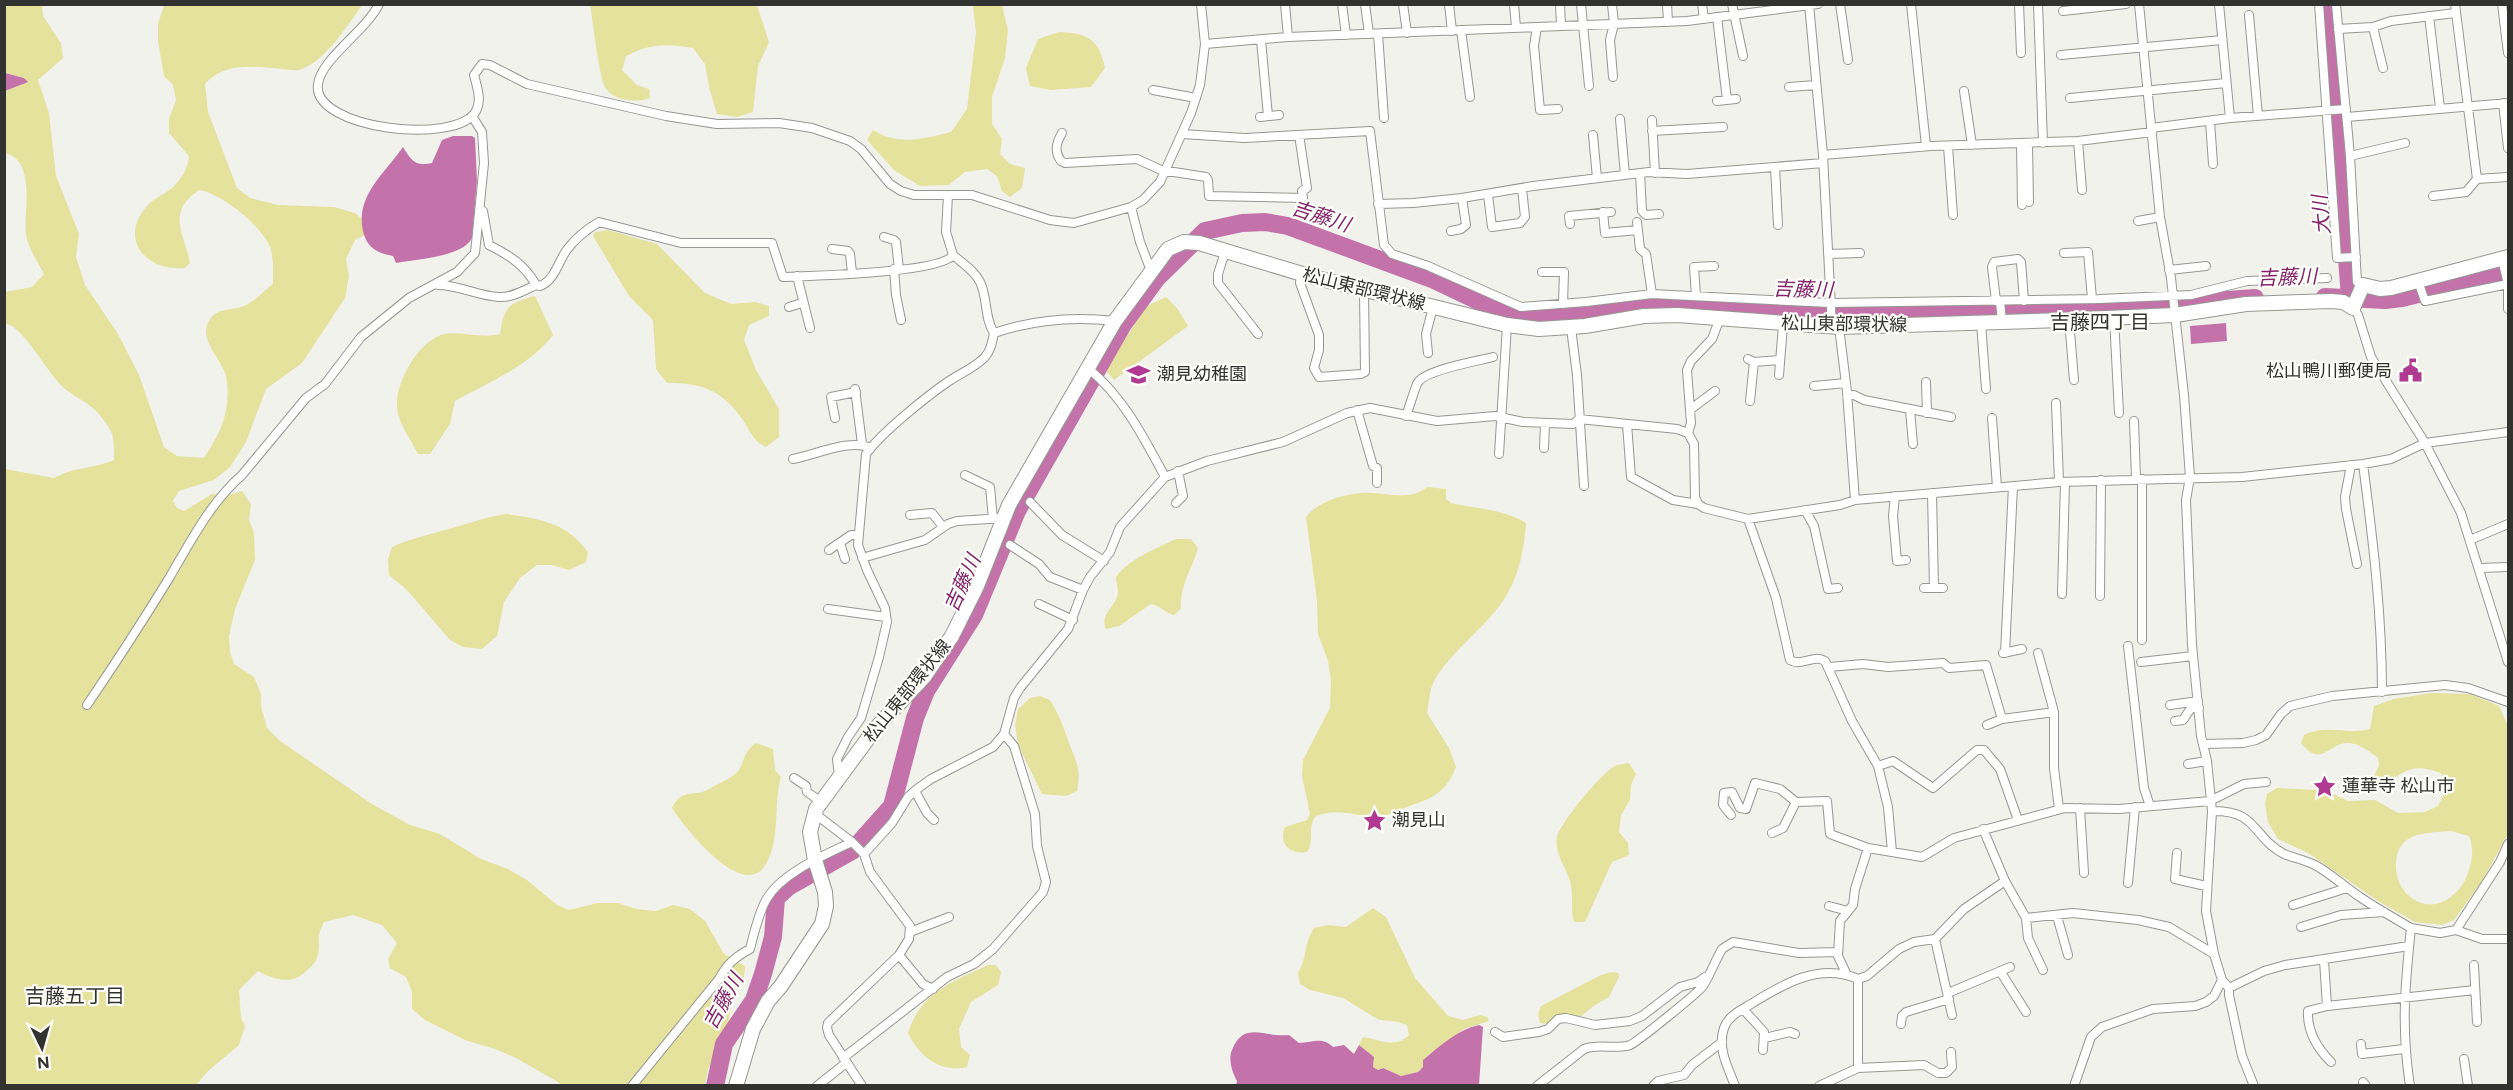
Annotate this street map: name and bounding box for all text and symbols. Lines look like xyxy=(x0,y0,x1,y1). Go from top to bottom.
water label: 大川 xyxy=(2307,192,2335,236)
water label: 吉藤川 xyxy=(1289,195,1355,237)
street label: 松山東部環状線 xyxy=(1300,263,1428,315)
water label: 吉藤川 xyxy=(2257,264,2319,290)
water label: 吉藤川 xyxy=(1773,276,1835,302)
district label: 吉藤四丁目 xyxy=(2050,310,2150,334)
street label: 松山東部環状線 xyxy=(1781,312,1907,336)
public building icon: 松山鴨川郵便局 xyxy=(2397,358,2423,384)
place label: 松山鴨川郵便局 xyxy=(2266,360,2392,382)
school or university icon: 潮見幼稚園 xyxy=(1126,361,1152,387)
place label: 潮見幼稚園 xyxy=(1157,363,1247,385)
water label: 吉藤川 xyxy=(939,549,986,615)
street label: 松山東部環状線 xyxy=(859,635,955,747)
place icon: 蓮華寺 松山市 xyxy=(2311,773,2337,799)
place label: 蓮華寺 松山市 xyxy=(2342,775,2454,797)
place icon: 潮見山 xyxy=(1361,807,1387,833)
place label: 潮見山 xyxy=(1392,809,1446,831)
water label: 吉藤川 xyxy=(698,967,749,1033)
district label: 吉藤五丁目 xyxy=(25,984,125,1008)
north arrow xyxy=(12,1018,72,1078)
text: N xyxy=(36,1052,50,1072)

